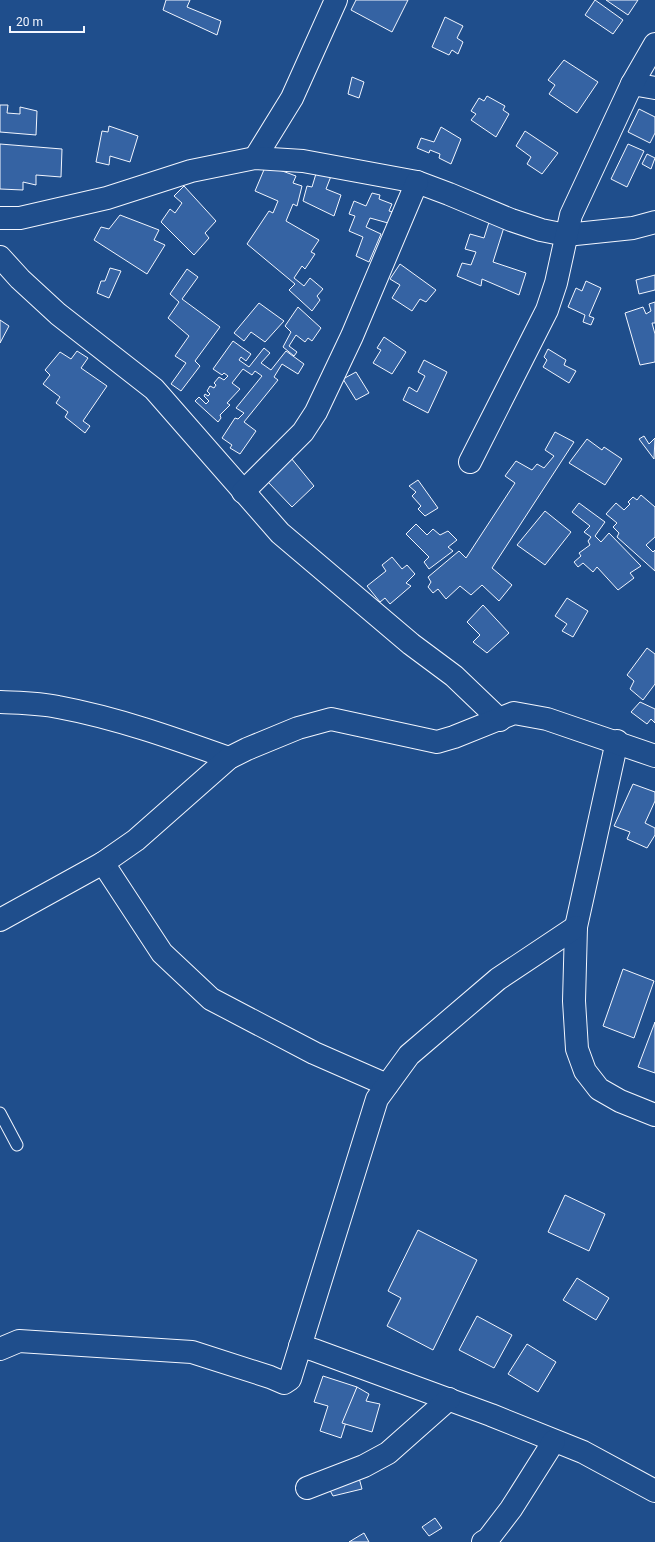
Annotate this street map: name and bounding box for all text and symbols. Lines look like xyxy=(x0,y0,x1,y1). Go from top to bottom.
scale bar xyxy=(10,8,84,34)
text: 20 m xyxy=(16,15,43,29)

